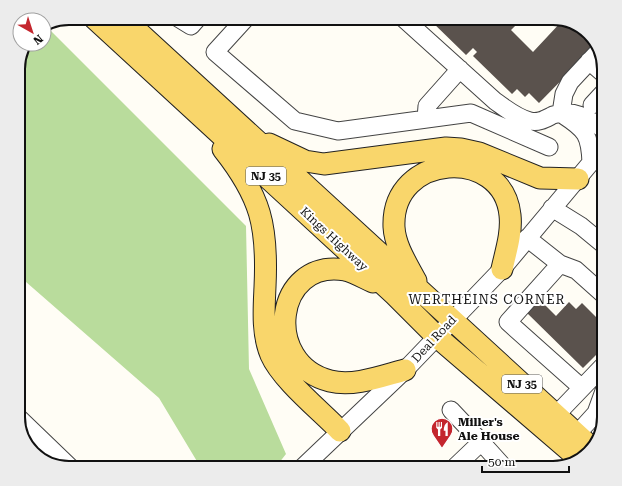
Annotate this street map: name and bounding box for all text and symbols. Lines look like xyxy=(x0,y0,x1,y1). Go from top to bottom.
north arrow xyxy=(12,12,52,52)
text: N xyxy=(30,32,45,47)
road number: NJ 35 xyxy=(246,167,286,185)
street label: Kings Highway xyxy=(297,204,371,274)
district label: WERTHEINS CORNER xyxy=(408,292,566,307)
street label: Deal Road xyxy=(409,313,459,365)
road number: NJ 35 xyxy=(502,375,542,393)
place label: Miller's Ale House xyxy=(458,415,520,443)
restaurant icon: Miller's Ale House xyxy=(429,416,455,449)
scale bar xyxy=(482,448,569,474)
text: 50 m xyxy=(488,455,515,469)

